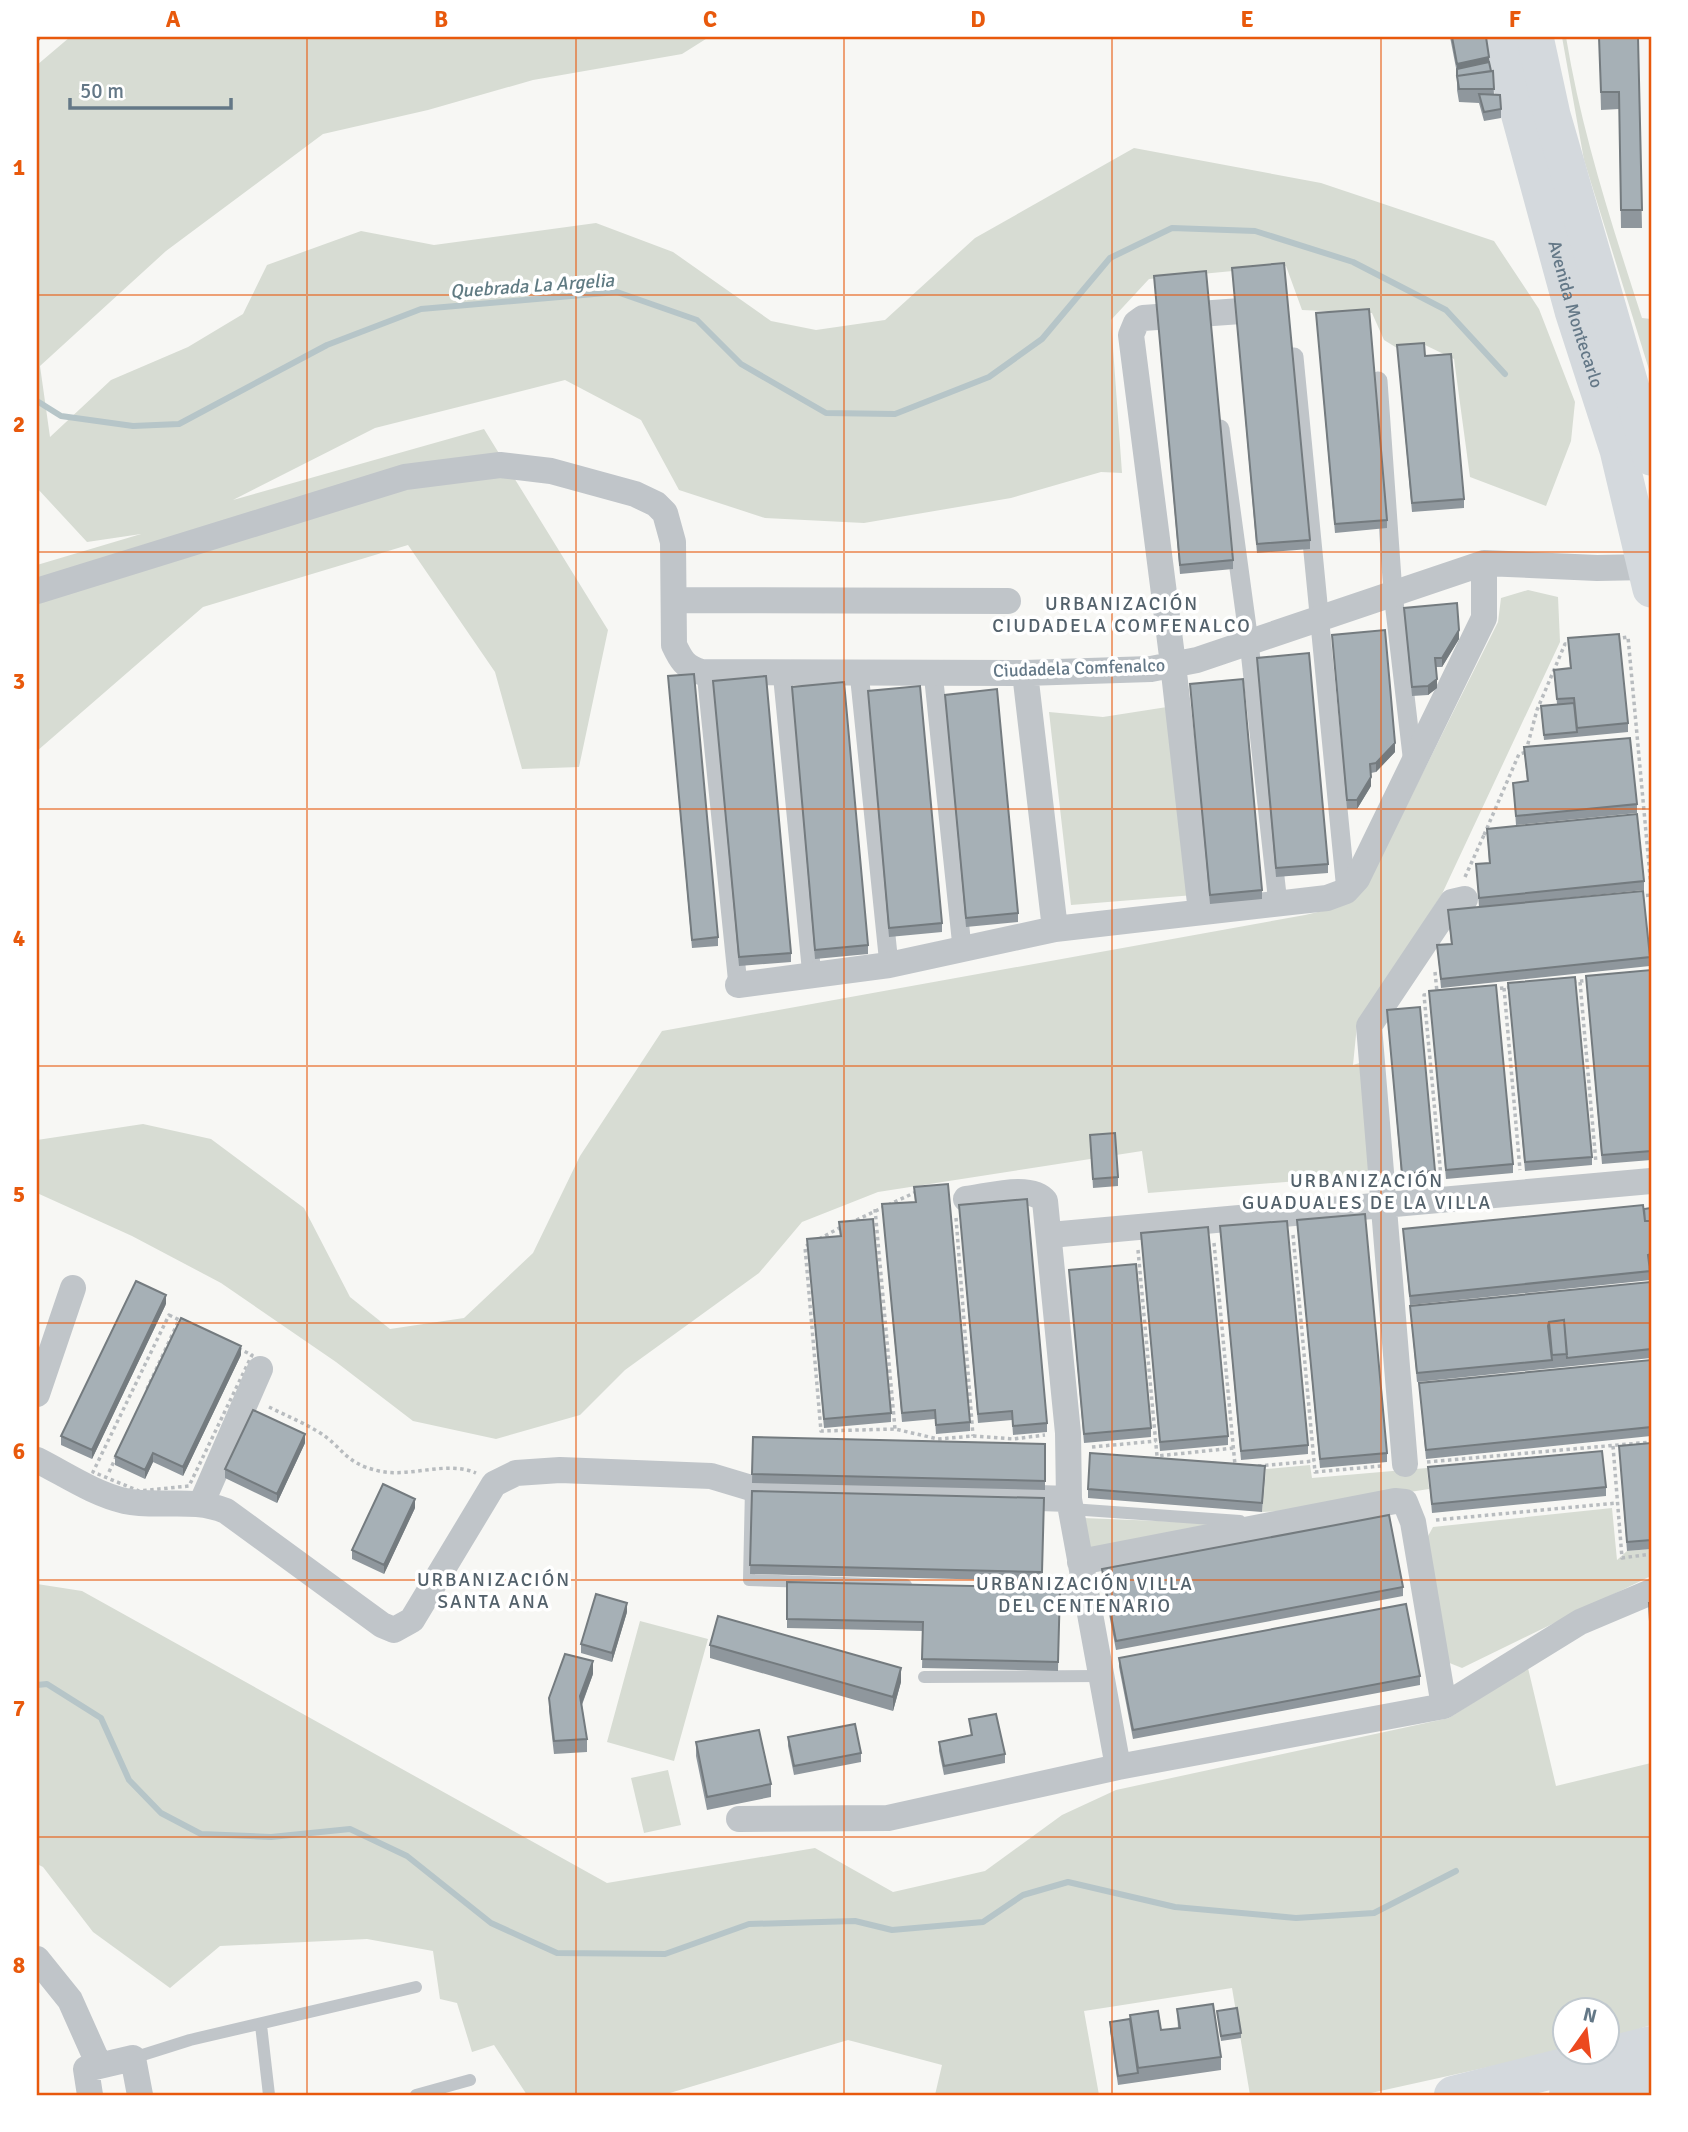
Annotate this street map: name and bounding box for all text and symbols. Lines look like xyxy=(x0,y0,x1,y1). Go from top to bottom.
text: A xyxy=(166,5,181,34)
text: B xyxy=(434,5,448,34)
text: C xyxy=(703,5,717,34)
text: D xyxy=(970,5,986,34)
text: E xyxy=(1240,5,1254,34)
text: F xyxy=(1509,5,1521,34)
scale bar xyxy=(70,66,231,110)
text: 50 m xyxy=(80,78,124,104)
text: 1 xyxy=(13,153,25,182)
street label: Avenida Montecarlo xyxy=(1543,238,1608,391)
water label: Quebrada La Argelia xyxy=(449,268,616,304)
text: 2 xyxy=(13,410,25,439)
district label: URBANIZACIÓN CIUDADELA COMFENALCO xyxy=(992,592,1252,638)
street label: Ciudadela Comfenalco xyxy=(993,654,1165,682)
text: 3 xyxy=(13,667,25,696)
text: 4 xyxy=(13,924,25,953)
district label: URBANIZACIÓN GUADUALES DE LA VILLA xyxy=(1242,1169,1492,1215)
text: 5 xyxy=(13,1180,25,1209)
text: 6 xyxy=(13,1437,25,1466)
district label: URBANIZACIÓN SANTA ANA xyxy=(417,1568,571,1614)
district label: URBANIZACIÓN VILLA DEL CENTENARIO xyxy=(976,1572,1194,1618)
text: 7 xyxy=(13,1694,25,1723)
text: 8 xyxy=(13,1951,25,1980)
north arrow xyxy=(1552,1996,1622,2066)
text: N xyxy=(1581,2002,1599,2029)

